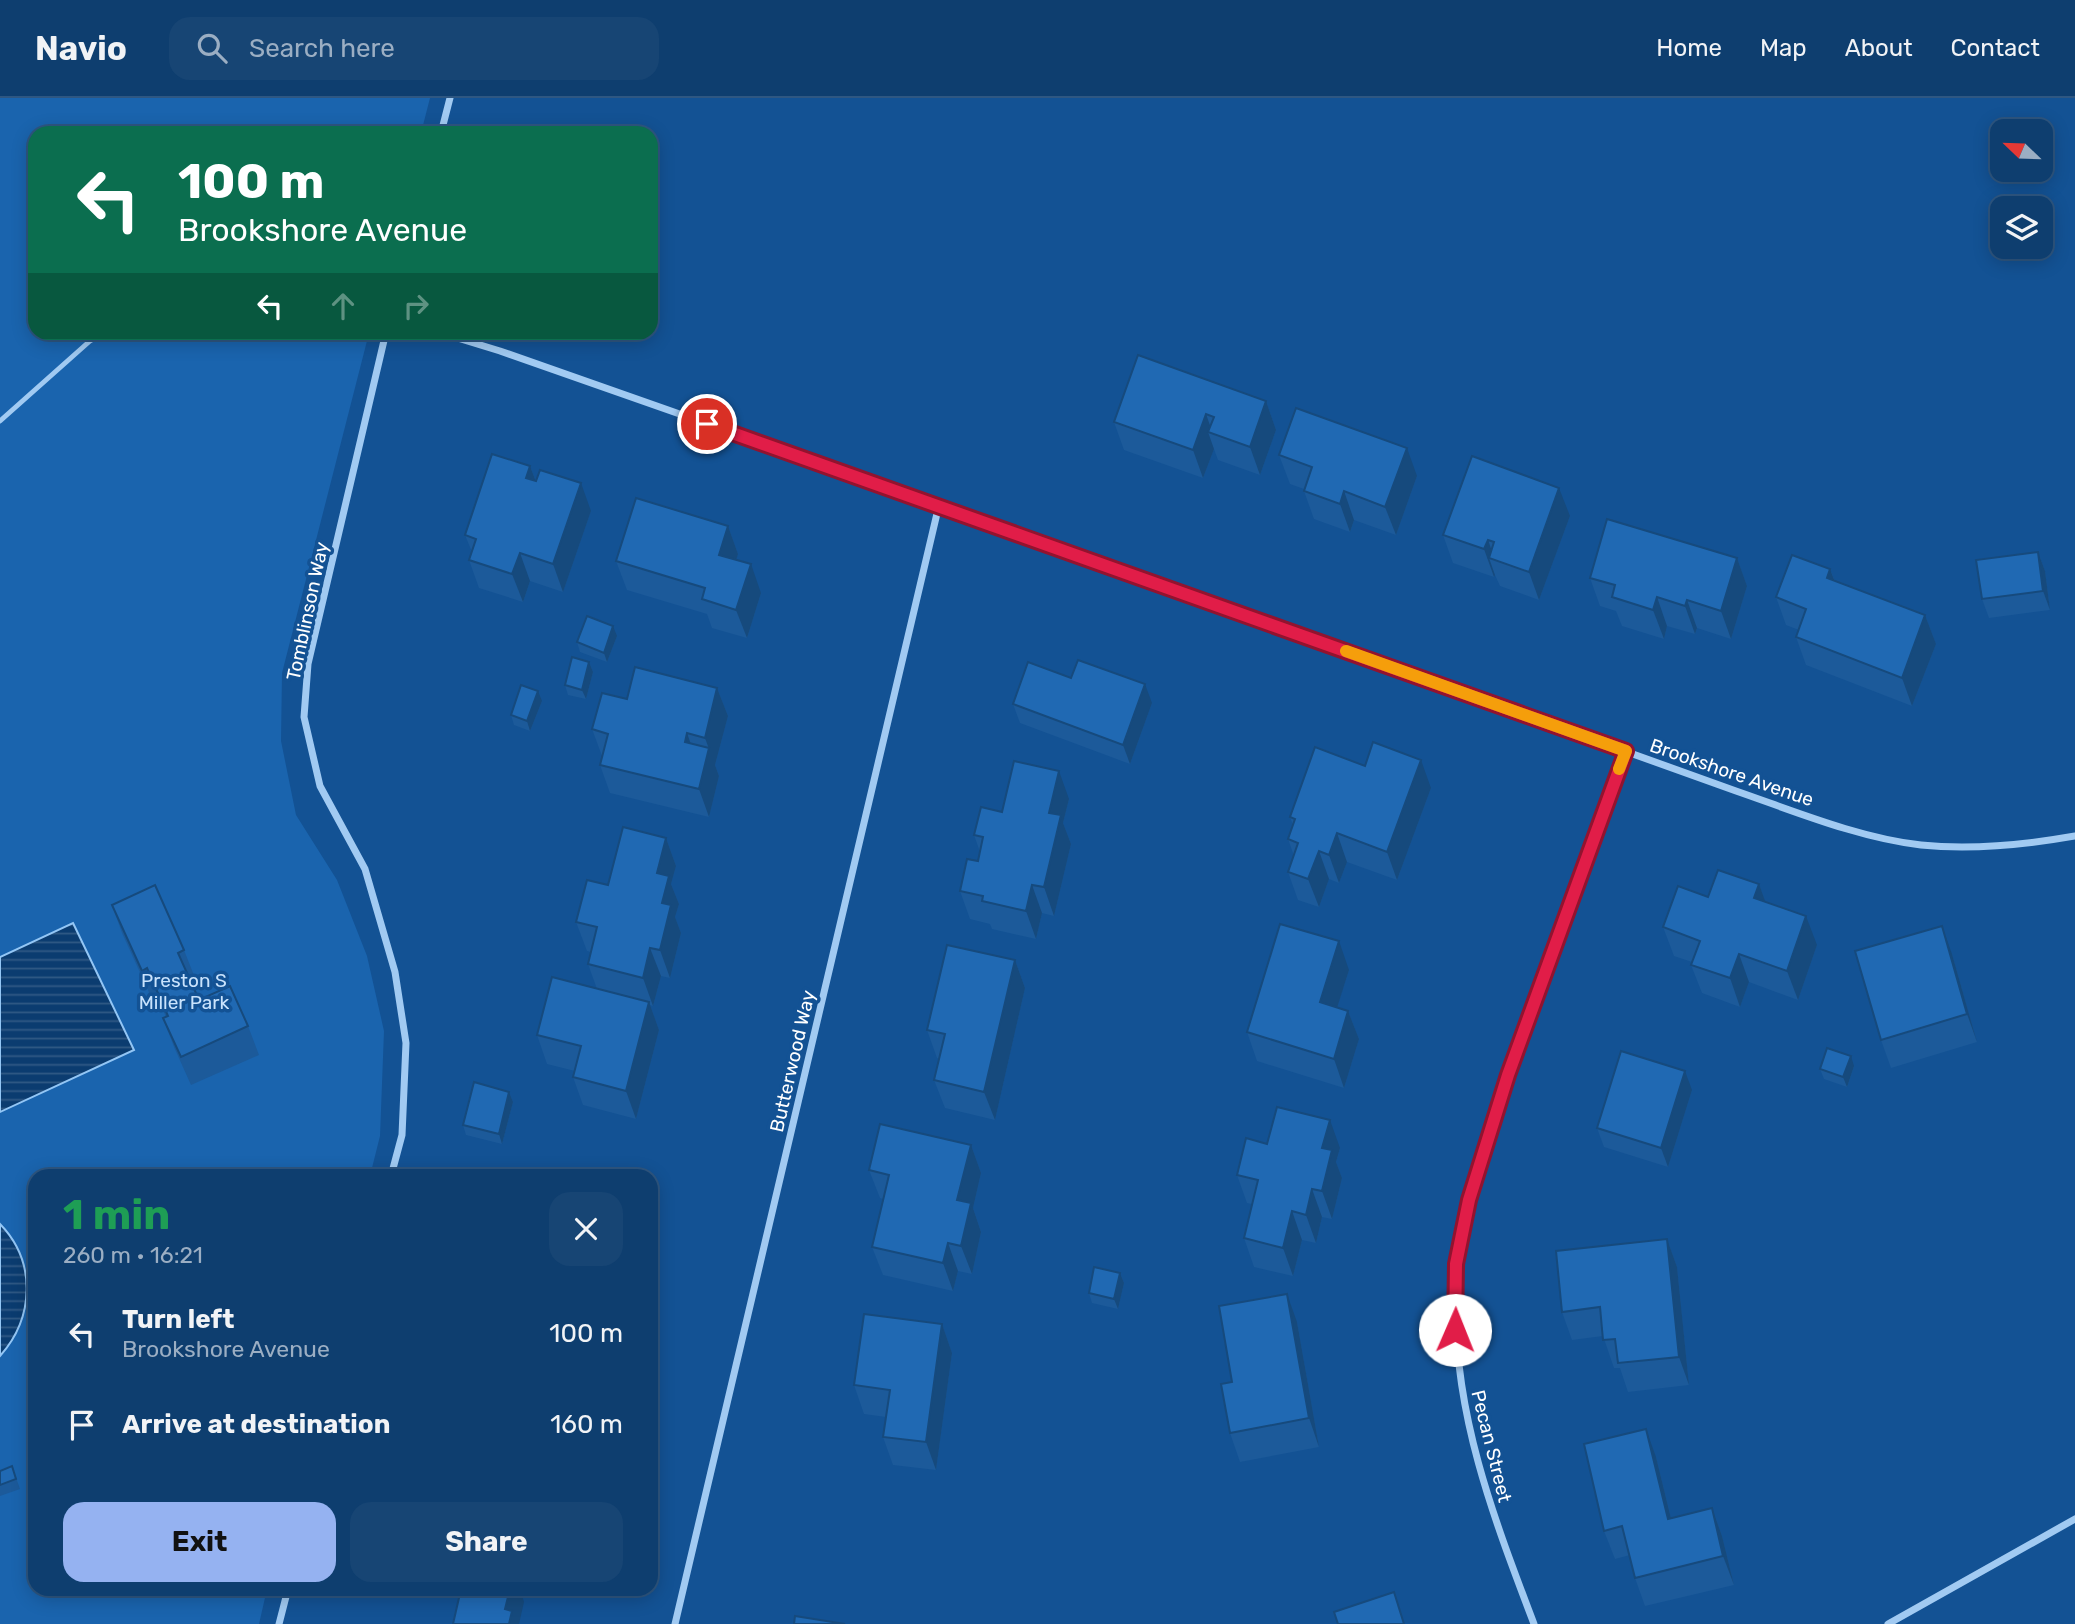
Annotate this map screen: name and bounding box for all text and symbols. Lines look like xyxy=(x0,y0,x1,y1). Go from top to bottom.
search box xyxy=(169,17,659,80)
text: Navio xyxy=(35,29,127,68)
icon: search xyxy=(193,29,231,67)
text: Search here xyxy=(249,33,395,64)
text: Home xyxy=(1656,34,1722,62)
text: Map xyxy=(1760,34,1807,62)
text: About xyxy=(1845,34,1913,62)
text: Contact xyxy=(1951,34,2040,62)
north arrow xyxy=(1990,119,2053,182)
map controls xyxy=(1990,119,2053,259)
text: 100 m xyxy=(178,152,324,210)
icon: left xyxy=(63,154,154,245)
button: layers xyxy=(1990,196,2053,259)
text: Brookshore Avenue xyxy=(178,211,467,249)
icon: left xyxy=(251,287,289,325)
icon: ahead xyxy=(324,287,362,325)
icon: right xyxy=(397,287,435,325)
pin xyxy=(677,394,737,454)
icon: arrive xyxy=(688,405,726,443)
street label: Tomblinson Way xyxy=(282,540,333,682)
street label: Brookshore Avenue xyxy=(1647,734,1817,811)
park label: Preston S Miller Park xyxy=(139,969,229,1014)
street label: Butterwood Way xyxy=(765,988,820,1134)
text: 1 min xyxy=(63,1190,170,1240)
button: close xyxy=(549,1192,623,1266)
text: 260 m · 16:21 xyxy=(63,1241,203,1269)
position arrow xyxy=(1418,1293,1492,1367)
text: Turn left xyxy=(122,1304,234,1335)
icon: left xyxy=(63,1315,101,1353)
text: 100 m xyxy=(549,1318,623,1349)
text: Brookshore Avenue xyxy=(122,1335,330,1363)
street label: Pecan Street xyxy=(1466,1388,1517,1505)
icon: arrive xyxy=(63,1406,101,1444)
text: Arrive at destination xyxy=(122,1409,390,1440)
text: 160 m xyxy=(550,1409,623,1440)
button: Exit xyxy=(63,1502,336,1582)
button: Share xyxy=(350,1502,623,1582)

